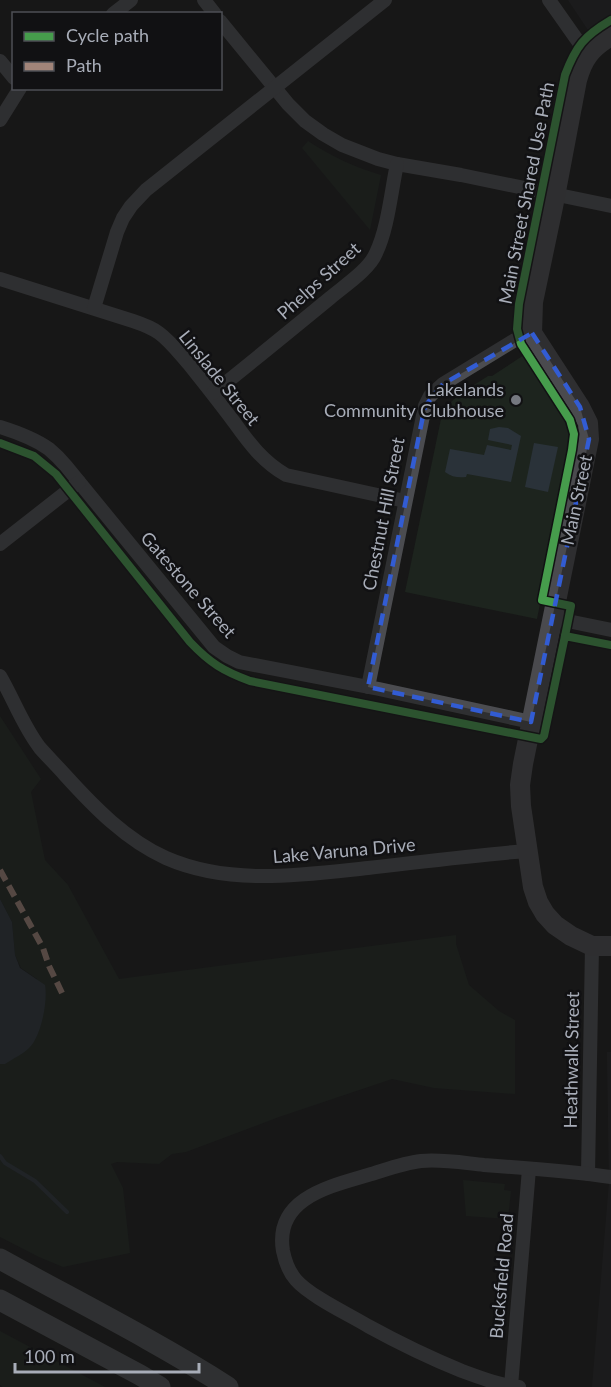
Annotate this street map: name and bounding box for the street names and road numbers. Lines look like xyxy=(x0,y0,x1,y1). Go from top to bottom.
street label: Main Street Shared Use Path xyxy=(494,80,558,306)
street label: Phelps Street xyxy=(272,237,365,323)
street label: Linslade Street xyxy=(175,325,265,430)
street label: Chestnut Hill Street xyxy=(357,435,409,592)
street label: Main Street xyxy=(556,452,596,547)
street label: Gatestone Street xyxy=(137,527,241,642)
street label: Lake Varuna Drive xyxy=(272,833,416,867)
street label: Heathwalk Street xyxy=(559,991,583,1128)
street label: Bucksfield Road xyxy=(485,1212,517,1339)

